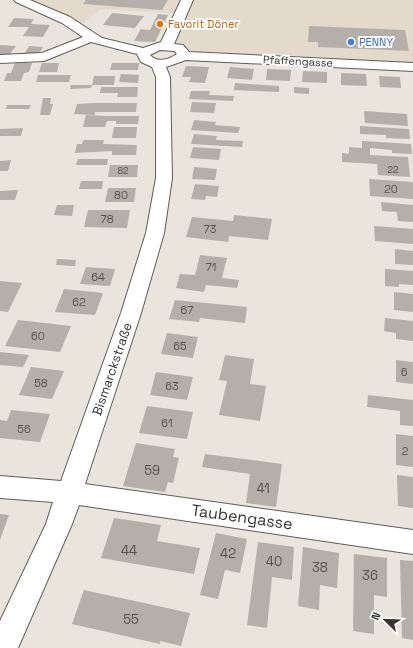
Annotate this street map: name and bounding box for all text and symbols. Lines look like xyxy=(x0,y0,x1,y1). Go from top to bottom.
place label: Favorit Döner xyxy=(168,17,239,31)
marker: Favorit Döner xyxy=(155,19,165,29)
place label: PENNY xyxy=(359,35,393,49)
marker: PENNY xyxy=(346,37,356,47)
street label: Pfaffengasse xyxy=(263,52,333,70)
house number: 22 xyxy=(388,164,398,176)
house number: 82 xyxy=(117,165,129,177)
house number: 20 xyxy=(384,182,398,196)
house number: 80 xyxy=(114,188,128,202)
house number: 78 xyxy=(100,212,114,226)
house number: 73 xyxy=(204,222,217,236)
house number: 71 xyxy=(206,260,216,274)
house number: 64 xyxy=(91,270,105,284)
house number: 62 xyxy=(72,295,86,309)
house number: 67 xyxy=(181,303,193,317)
street label: Bismarckstraße xyxy=(88,320,136,418)
house number: 60 xyxy=(31,329,45,343)
house number: 65 xyxy=(173,339,187,353)
house number: 6 xyxy=(401,365,408,379)
house number: 58 xyxy=(34,376,48,390)
house number: 63 xyxy=(165,379,179,393)
house number: 61 xyxy=(161,416,173,430)
house number: 56 xyxy=(17,422,31,436)
house number: 2 xyxy=(402,444,409,458)
house number: 59 xyxy=(144,462,160,479)
house number: 41 xyxy=(256,480,270,497)
street label: Taubengasse xyxy=(190,499,294,535)
house number: 44 xyxy=(121,542,137,559)
house number: 42 xyxy=(220,545,236,562)
house number: 40 xyxy=(266,553,282,570)
house number: 38 xyxy=(312,559,328,576)
house number: 36 xyxy=(362,567,378,584)
north arrow xyxy=(365,600,405,640)
text: N xyxy=(368,610,384,622)
house number: 55 xyxy=(123,611,139,628)

